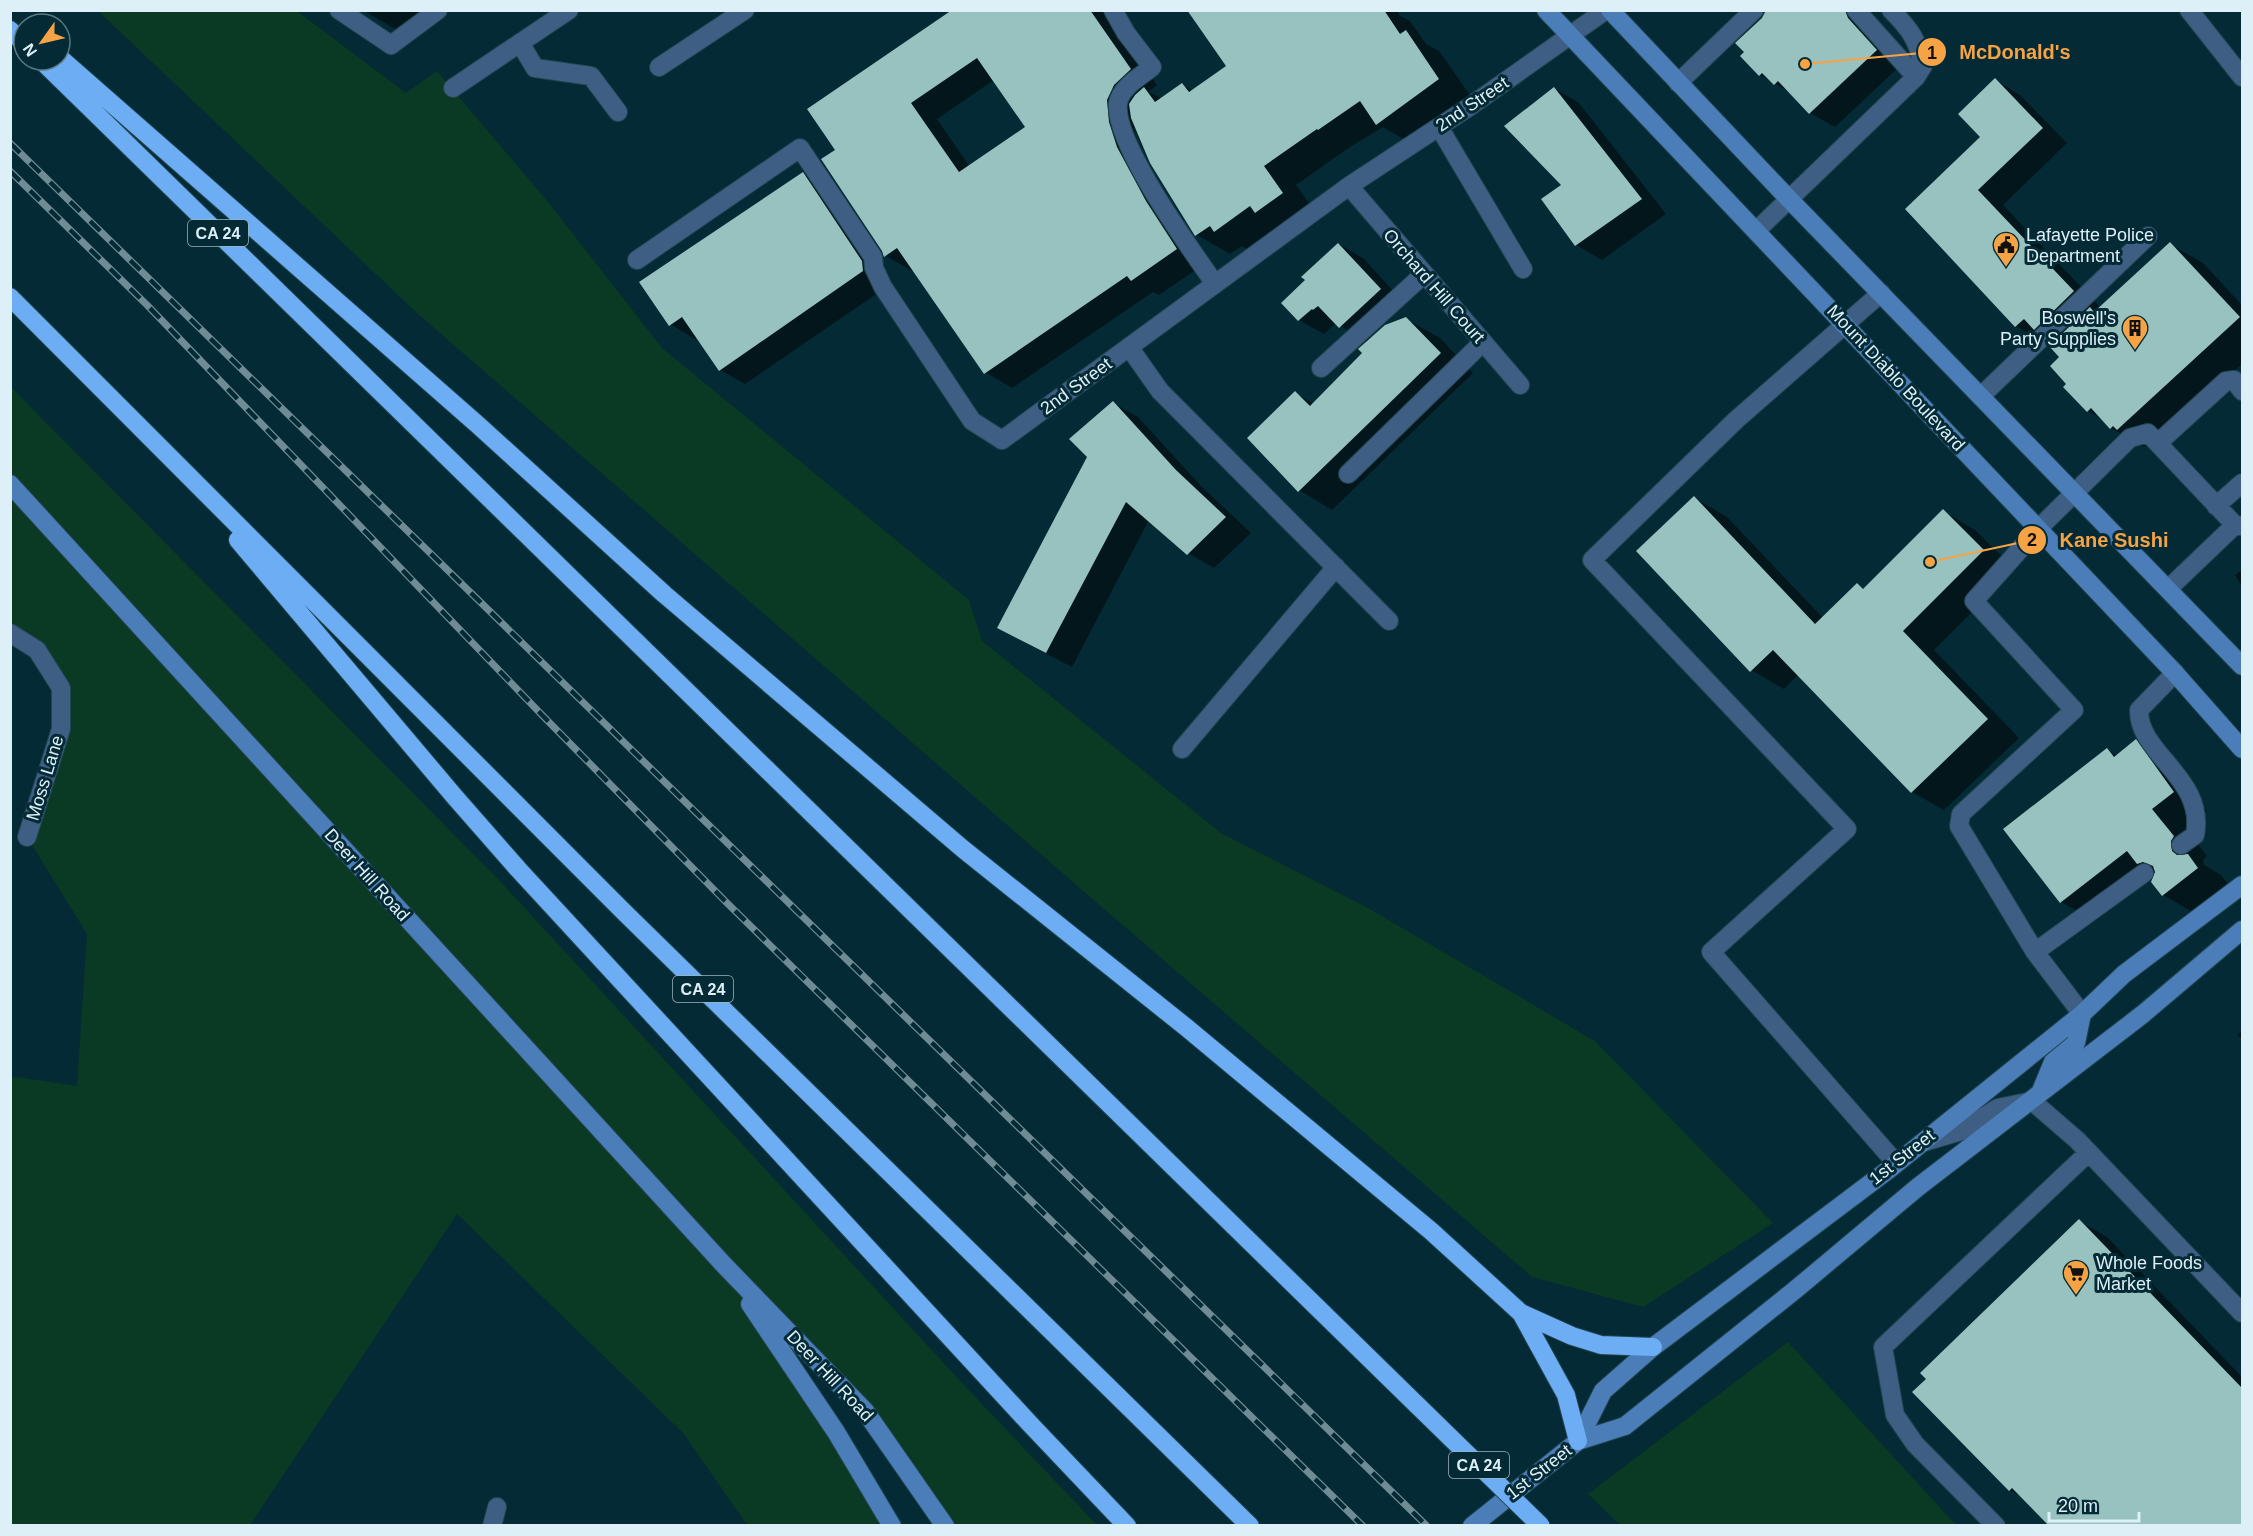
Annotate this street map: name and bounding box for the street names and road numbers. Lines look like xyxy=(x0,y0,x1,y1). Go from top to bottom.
street label: 2nd Street xyxy=(1432,72,1512,136)
road number: CA 24 xyxy=(188,220,248,246)
street label: Orchard Hill Court xyxy=(1379,225,1489,347)
street label: Mount Diablo Boulevard xyxy=(1823,301,1969,455)
street label: 2nd Street xyxy=(1037,353,1115,419)
street label: Moss Lane xyxy=(23,733,67,823)
street label: Deer Hill Road xyxy=(320,825,414,925)
road number: CA 24 xyxy=(673,976,733,1002)
street label: 1st Street xyxy=(1865,1125,1939,1189)
street label: Deer Hill Road xyxy=(783,1326,877,1426)
street label: 1st Street xyxy=(1502,1440,1576,1504)
road number: CA 24 xyxy=(1449,1452,1509,1478)

